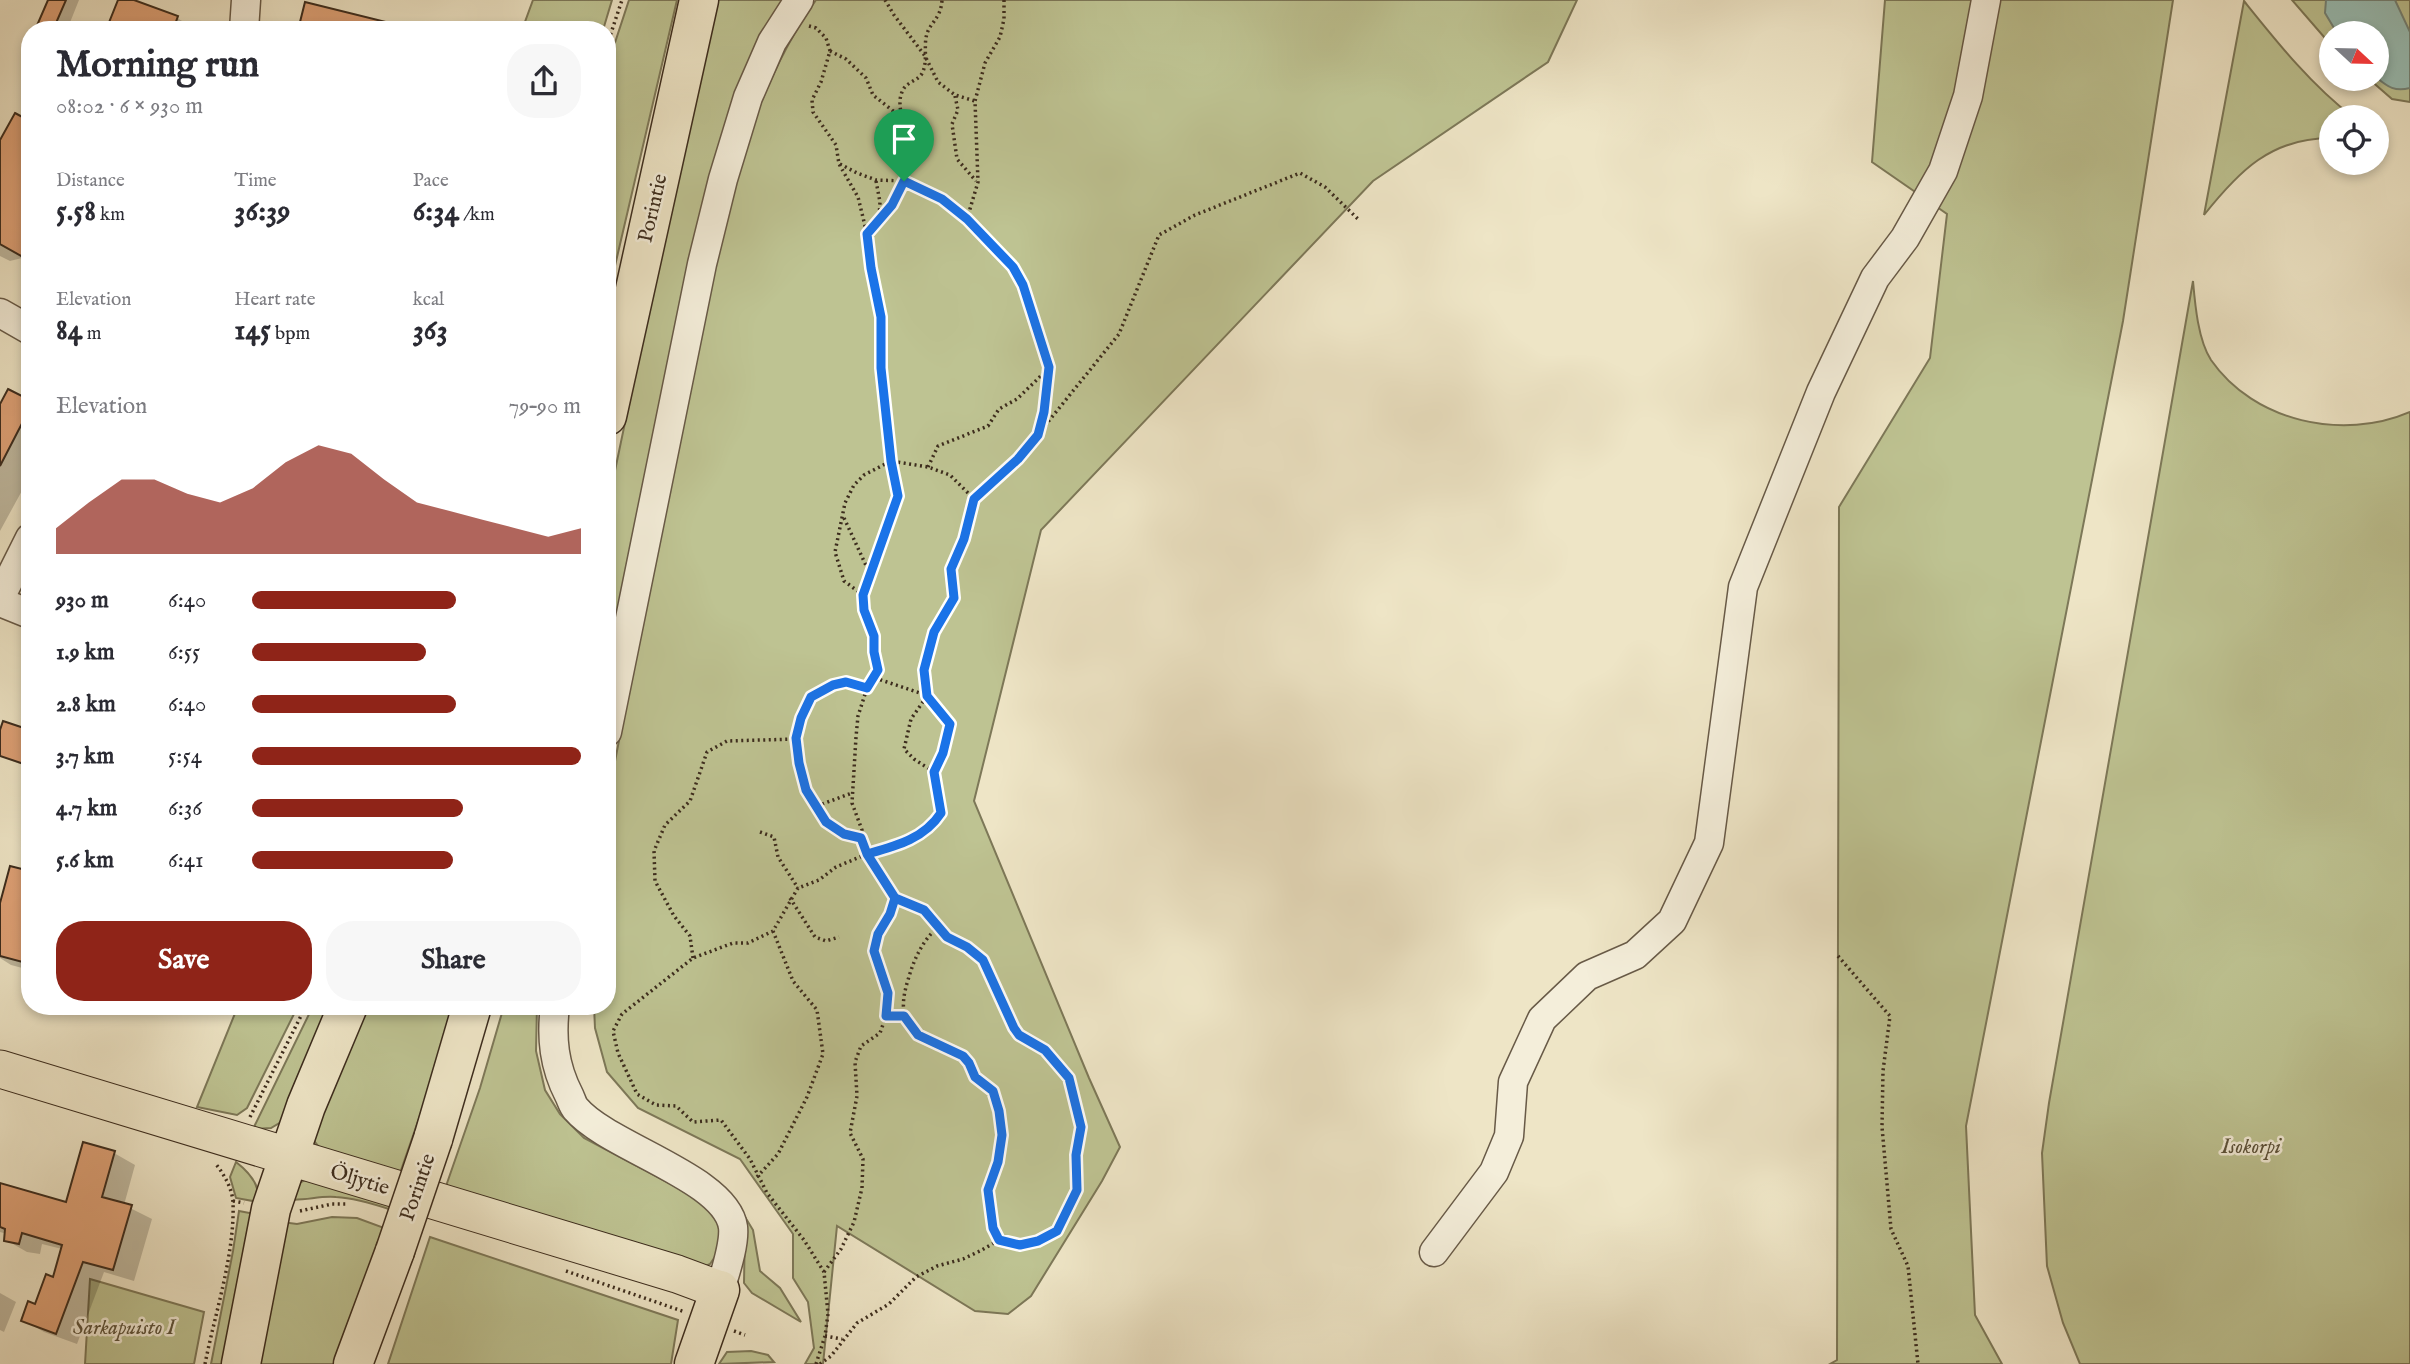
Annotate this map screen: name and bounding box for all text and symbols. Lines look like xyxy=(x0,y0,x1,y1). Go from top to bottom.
north arrow xyxy=(2319,21,2389,91)
map controls xyxy=(2319,21,2389,175)
text: Morning run xyxy=(56,42,259,90)
button: share xyxy=(507,44,581,118)
text: 08:02 · 6 × 930 m xyxy=(56,92,203,121)
button: locate xyxy=(2319,105,2389,175)
pin xyxy=(874,109,934,181)
icon: arrive xyxy=(885,120,923,158)
text: Distance xyxy=(56,169,125,193)
text: Time xyxy=(234,169,277,193)
text: Pace xyxy=(413,169,449,193)
street label: Porintie xyxy=(632,171,675,245)
text: 5.58 xyxy=(56,193,96,231)
text: 36:39 xyxy=(234,193,290,231)
text: 6:34 xyxy=(413,193,459,231)
text: km xyxy=(96,203,125,227)
text: /km xyxy=(459,203,495,227)
text: Elevation xyxy=(56,288,131,312)
text: Heart rate xyxy=(234,288,315,312)
text: kcal xyxy=(413,288,444,312)
text: 84 xyxy=(56,312,82,350)
text: 145 xyxy=(234,312,271,350)
text: 363 xyxy=(413,312,448,350)
text: m xyxy=(82,322,101,346)
text: bpm xyxy=(271,322,310,346)
text: Elevation xyxy=(56,392,147,421)
text: 79–90 m xyxy=(508,392,581,421)
text: 930 m xyxy=(56,586,109,615)
text: 6:40 xyxy=(168,586,206,615)
text: 1.9 km xyxy=(56,638,115,667)
text: 6:55 xyxy=(168,638,200,667)
text: 2.8 km xyxy=(56,690,116,719)
text: 6:40 xyxy=(168,690,206,719)
text: 3.7 km xyxy=(56,742,114,771)
text: 5:54 xyxy=(168,742,202,771)
text: 4.7 km xyxy=(56,794,117,823)
text: 6:36 xyxy=(168,794,202,823)
text: 5.6 km xyxy=(56,846,114,875)
text: 6:41 xyxy=(168,846,204,875)
button: Save xyxy=(56,921,312,1001)
button: Share xyxy=(326,921,581,1001)
park label: Isokorpi xyxy=(2220,1134,2283,1161)
street label: Porintie xyxy=(394,1150,443,1225)
street label: Öljytie xyxy=(327,1159,393,1202)
park label: Sarkapuisto I xyxy=(73,1315,177,1342)

